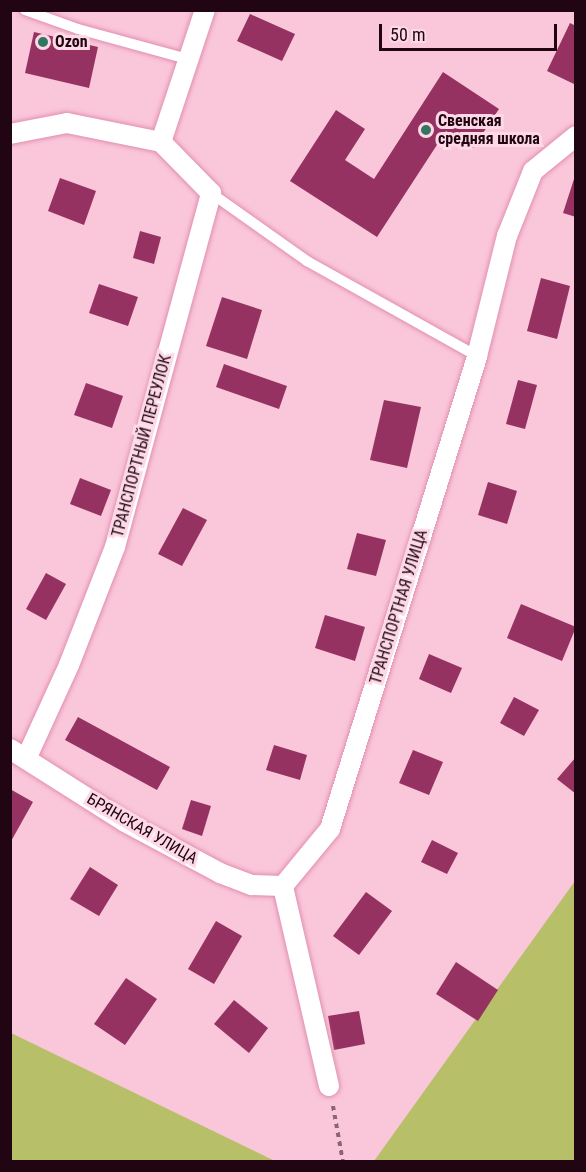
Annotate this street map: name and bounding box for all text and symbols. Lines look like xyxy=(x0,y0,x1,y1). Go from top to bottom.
scale bar xyxy=(382,12,560,50)
text: 50 m xyxy=(390,24,425,45)
place label: Ozon xyxy=(55,32,88,52)
marker: Ozon xyxy=(36,35,50,49)
place label: Свенская средняя школа xyxy=(438,111,540,149)
marker: Свенская средняя школа xyxy=(419,123,433,137)
street label: ТРАНСПОРТНЫЙ ПЕРЕУЛОК xyxy=(108,353,176,539)
street label: ТРАНСПОРТНАЯ УЛИЦА xyxy=(366,527,432,687)
street label: БРЯНСКАЯ УЛИЦА xyxy=(83,790,201,868)

